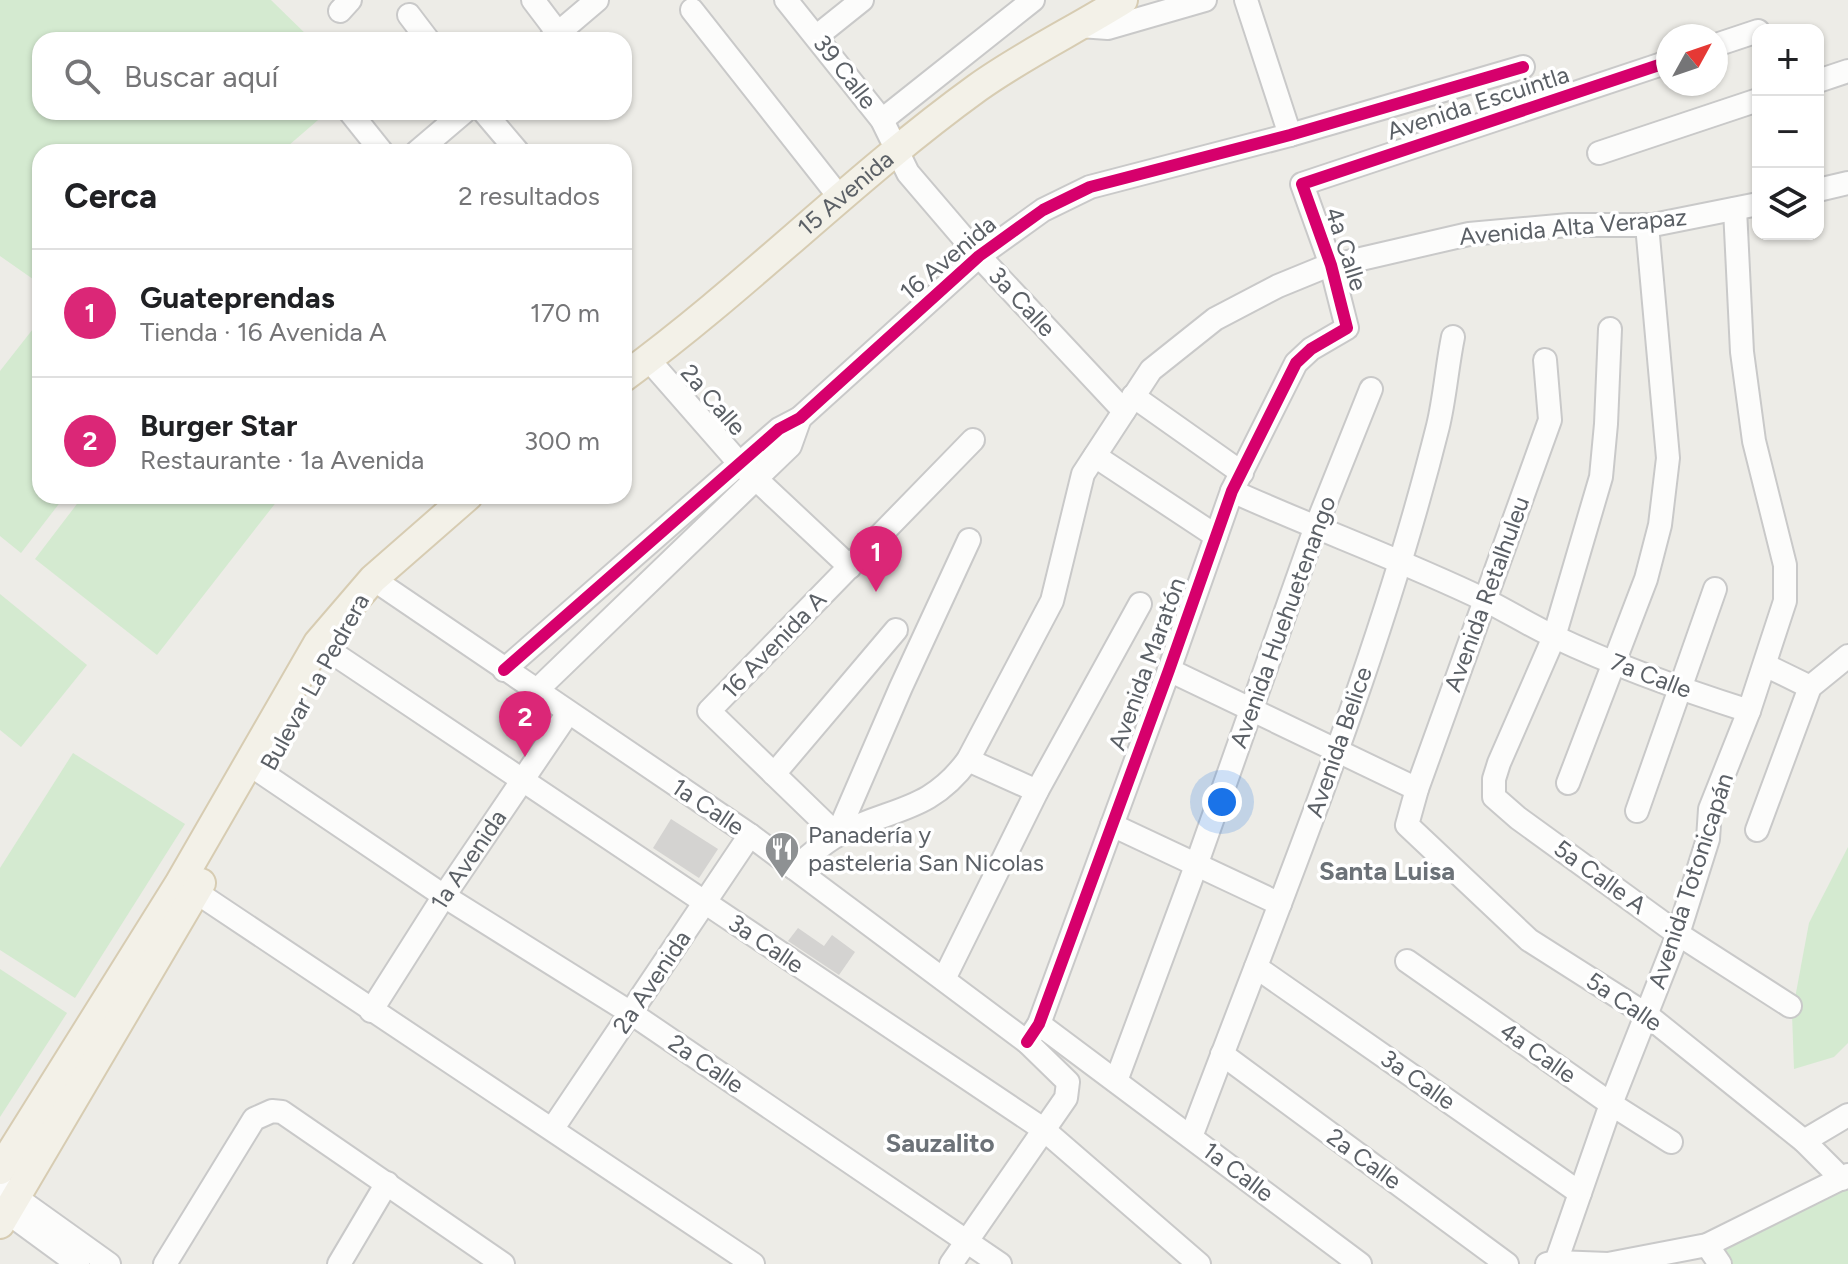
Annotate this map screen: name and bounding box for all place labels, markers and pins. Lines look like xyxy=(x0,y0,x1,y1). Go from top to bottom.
pin: 1 xyxy=(850,526,902,592)
pin: 2 xyxy=(499,691,551,757)
place label: Panadería y pasteleria San Nicolas xyxy=(808,820,1044,877)
restaurant icon: Panadería y pasteleria San Nicolas xyxy=(763,830,801,880)

